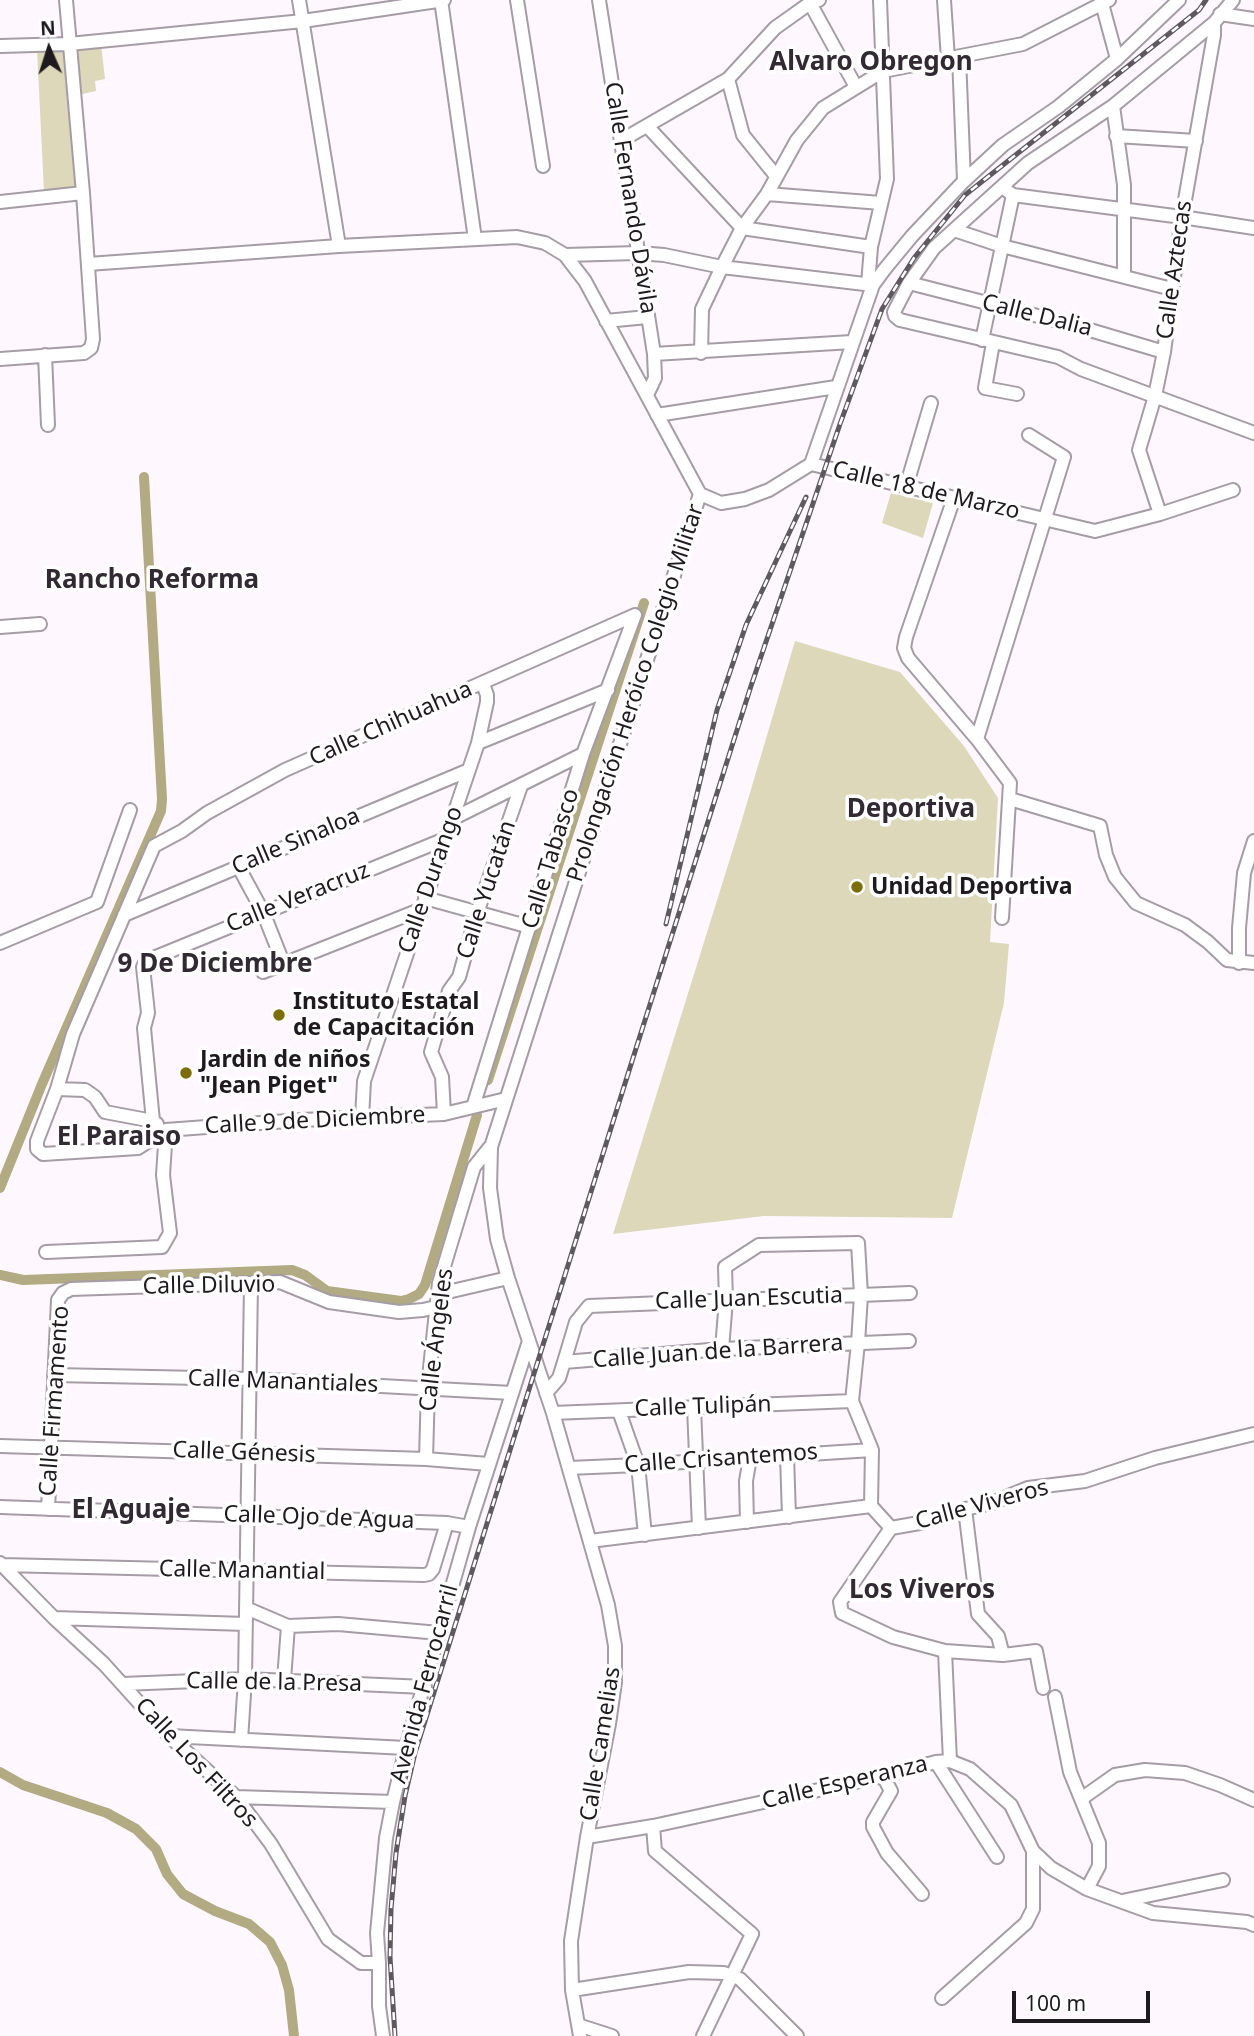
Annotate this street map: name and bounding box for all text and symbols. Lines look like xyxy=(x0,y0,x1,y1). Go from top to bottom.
north arrow xyxy=(14,14,84,84)
text: N xyxy=(39,15,56,41)
district label: Alvaro Obregon xyxy=(769,47,973,79)
street label: Calle Fernando Dávila xyxy=(598,80,662,316)
street label: Calle Aztecas xyxy=(1152,199,1198,341)
street label: Calle Dalia xyxy=(979,289,1095,343)
street label: Calle 18 de Marzo xyxy=(830,456,1022,526)
street label: Prolongación Heróico Colegio Militar xyxy=(562,501,710,885)
district label: Rancho Reforma xyxy=(45,565,259,597)
street label: Calle Chihuahua xyxy=(305,676,477,772)
street label: Calle Tabasco xyxy=(517,786,585,932)
district label: Deportiva xyxy=(847,794,975,826)
street label: Calle Sinaloa xyxy=(228,803,364,881)
street label: Calle Durango xyxy=(393,803,469,957)
street label: Calle Yucatán xyxy=(452,817,522,963)
street label: Calle Veracruz xyxy=(222,857,374,939)
place label: Unidad Deportiva xyxy=(871,873,1073,901)
marker: Unidad Deportiva xyxy=(849,879,865,895)
district label: 9 De Diciembre xyxy=(118,949,312,981)
place label: Instituto Estatal de Capacitación xyxy=(293,988,479,1042)
marker: Instituto Estatal de Capacitación xyxy=(271,1007,287,1023)
place label: Jardin de niños "Jean Piget" xyxy=(200,1046,370,1100)
marker: Jardin de niños "Jean Piget" xyxy=(178,1065,194,1081)
street label: Calle 9 de Diciembre xyxy=(204,1101,426,1141)
district label: El Paraiso xyxy=(57,1122,181,1154)
street label: Calle Ángeles xyxy=(415,1267,459,1413)
street label: Calle Diluvio xyxy=(142,1271,276,1301)
street label: Calle Juan Escutia xyxy=(655,1282,843,1316)
street label: Calle Firmamento xyxy=(35,1305,75,1497)
street label: Calle Juan de la Barrera xyxy=(592,1329,844,1375)
street label: Calle Manantiales xyxy=(187,1365,379,1399)
street label: Calle Tulipán xyxy=(634,1391,772,1423)
street label: Calle Génesis xyxy=(172,1437,316,1469)
street label: Calle Crisantemos xyxy=(623,1438,819,1480)
street label: Calle Viveros xyxy=(912,1474,1052,1536)
district label: El Aguaje xyxy=(71,1495,191,1527)
street label: Calle Ojo de Agua xyxy=(223,1501,415,1535)
street label: Calle Manantial xyxy=(159,1556,325,1586)
district label: Los Viveros xyxy=(849,1575,995,1607)
street label: Avenida Ferrocarril xyxy=(385,1582,465,1786)
street label: Calle Camelias xyxy=(575,1665,627,1823)
street label: Calle de la Presa xyxy=(186,1668,362,1698)
street label: Calle Los Filtros xyxy=(129,1692,263,1834)
street label: Calle Esperanza xyxy=(760,1751,930,1815)
scale bar xyxy=(1016,1976,1154,2020)
text: 100 m xyxy=(1025,1989,1086,2017)

